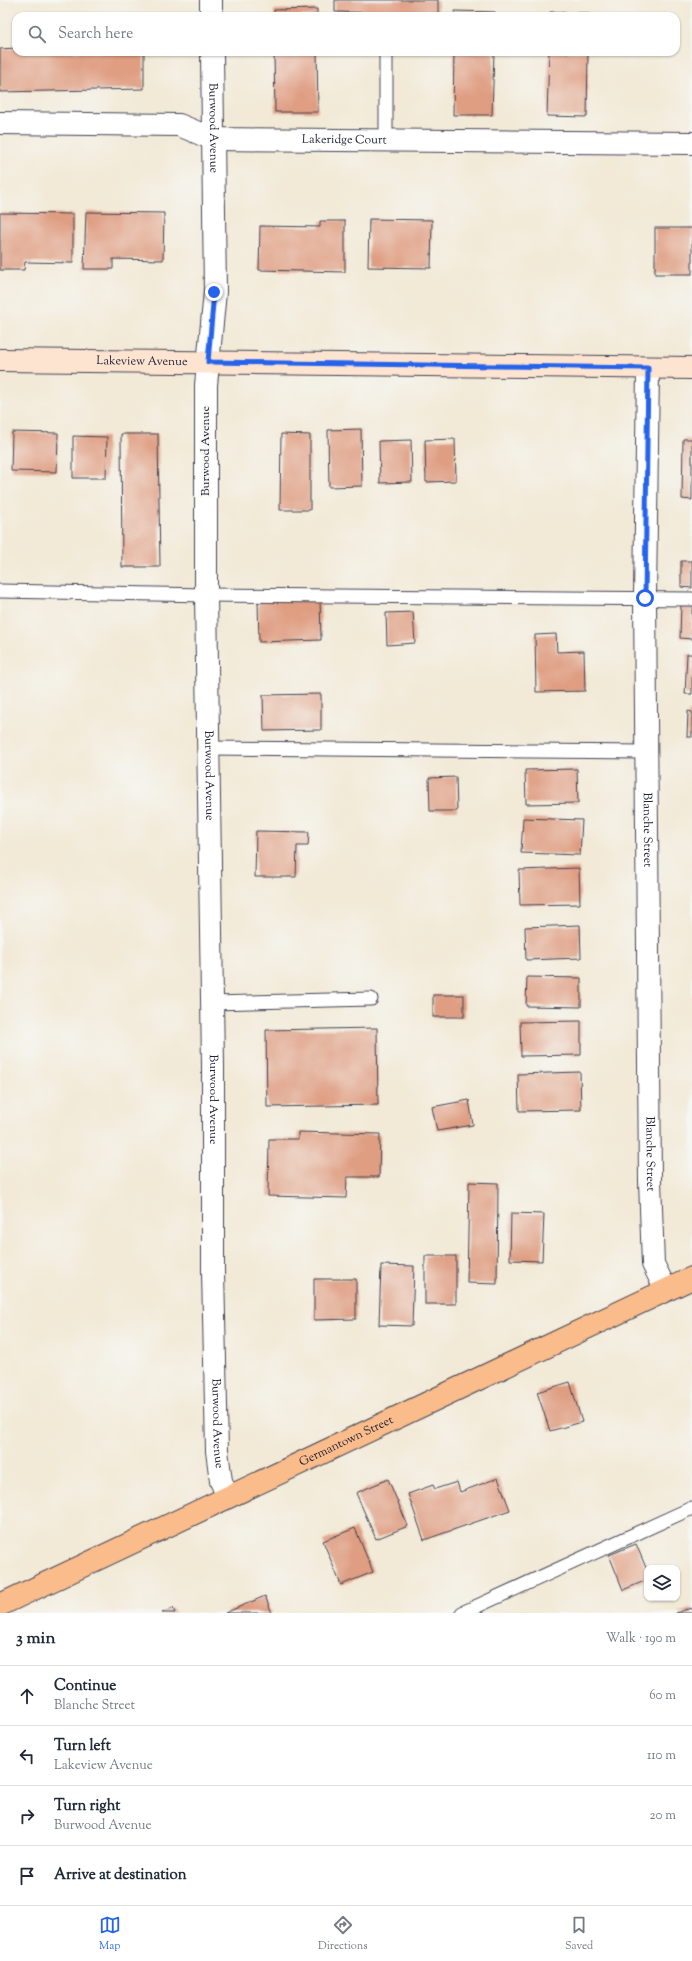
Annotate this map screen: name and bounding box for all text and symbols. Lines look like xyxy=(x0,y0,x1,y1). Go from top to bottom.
search box xyxy=(12,12,680,56)
icon: search xyxy=(26,23,48,45)
text: Search here xyxy=(58,24,133,45)
street label: Burwood Avenue xyxy=(203,83,223,174)
street label: Lakeridge Court xyxy=(302,131,387,149)
route end xyxy=(205,283,223,301)
street label: Lakeview Avenue xyxy=(96,352,188,371)
street label: Burwood Avenue xyxy=(197,406,215,496)
route start xyxy=(636,589,654,607)
street label: Burwood Avenue xyxy=(199,730,218,821)
street label: Blanche Street xyxy=(638,792,656,868)
street label: Burwood Avenue xyxy=(204,1054,222,1145)
street label: Blanche Street xyxy=(640,1116,659,1192)
street label: Burwood Avenue xyxy=(206,1378,228,1470)
street label: Germantown Street xyxy=(296,1411,396,1471)
map controls xyxy=(644,1565,680,1601)
button: layers xyxy=(644,1565,680,1601)
text: 3 min xyxy=(16,1627,55,1651)
text: Walk · 190 m xyxy=(606,1630,676,1648)
text: Continue xyxy=(54,1676,116,1697)
icon: ahead xyxy=(16,1685,38,1707)
text: 60 m xyxy=(649,1687,676,1705)
text: Blanche Street xyxy=(54,1697,135,1715)
text: Turn left xyxy=(54,1736,111,1757)
icon: left xyxy=(16,1745,38,1767)
text: 110 m xyxy=(647,1747,676,1765)
text: Lakeview Avenue xyxy=(54,1757,153,1775)
text: Turn right xyxy=(54,1796,120,1817)
icon: right xyxy=(16,1805,38,1827)
text: 20 m xyxy=(650,1807,676,1825)
text: Burwood Avenue xyxy=(54,1817,152,1835)
icon: arrive xyxy=(16,1865,38,1887)
text: Arrive at destination xyxy=(54,1865,187,1886)
tab: Map xyxy=(99,1914,121,1954)
tab: Directions xyxy=(318,1914,368,1954)
tab: Saved xyxy=(565,1914,593,1954)

